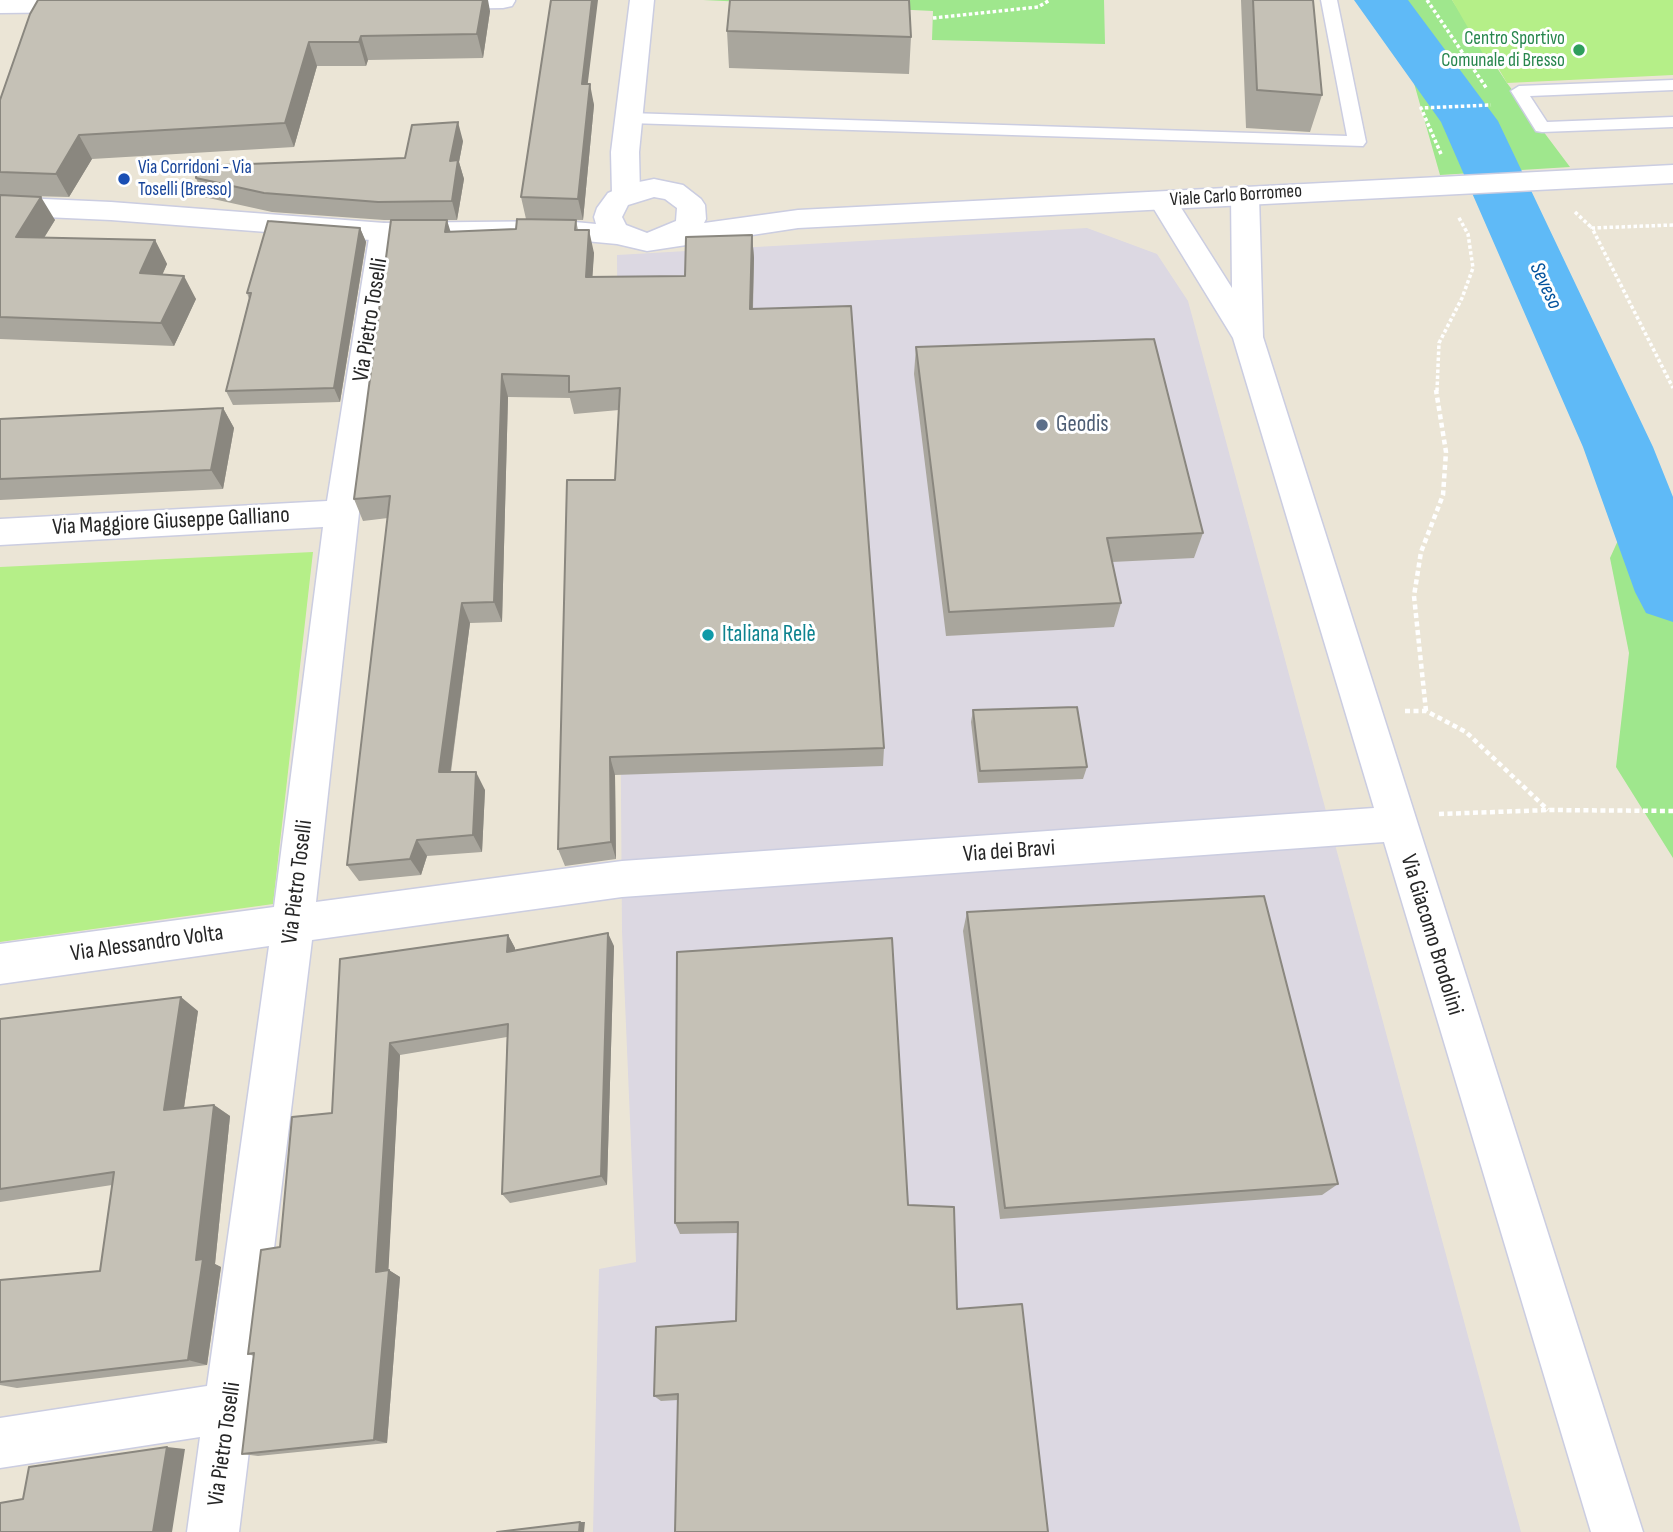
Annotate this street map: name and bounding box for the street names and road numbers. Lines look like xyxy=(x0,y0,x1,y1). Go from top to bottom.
street label: Viale Carlo Borromeo xyxy=(1169,180,1303,212)
street label: Via Pietro Toselli xyxy=(348,256,394,384)
street label: Via Maggiore Giuseppe Galliano xyxy=(52,502,290,542)
street label: Via Pietro Toselli xyxy=(277,818,319,946)
street label: Via dei Bravi xyxy=(962,835,1056,869)
street label: Via Giacomo Brodolini xyxy=(1393,851,1469,1019)
street label: Via Alessandro Volta xyxy=(69,920,225,968)
street label: Via Pietro Toselli xyxy=(203,1380,247,1508)

